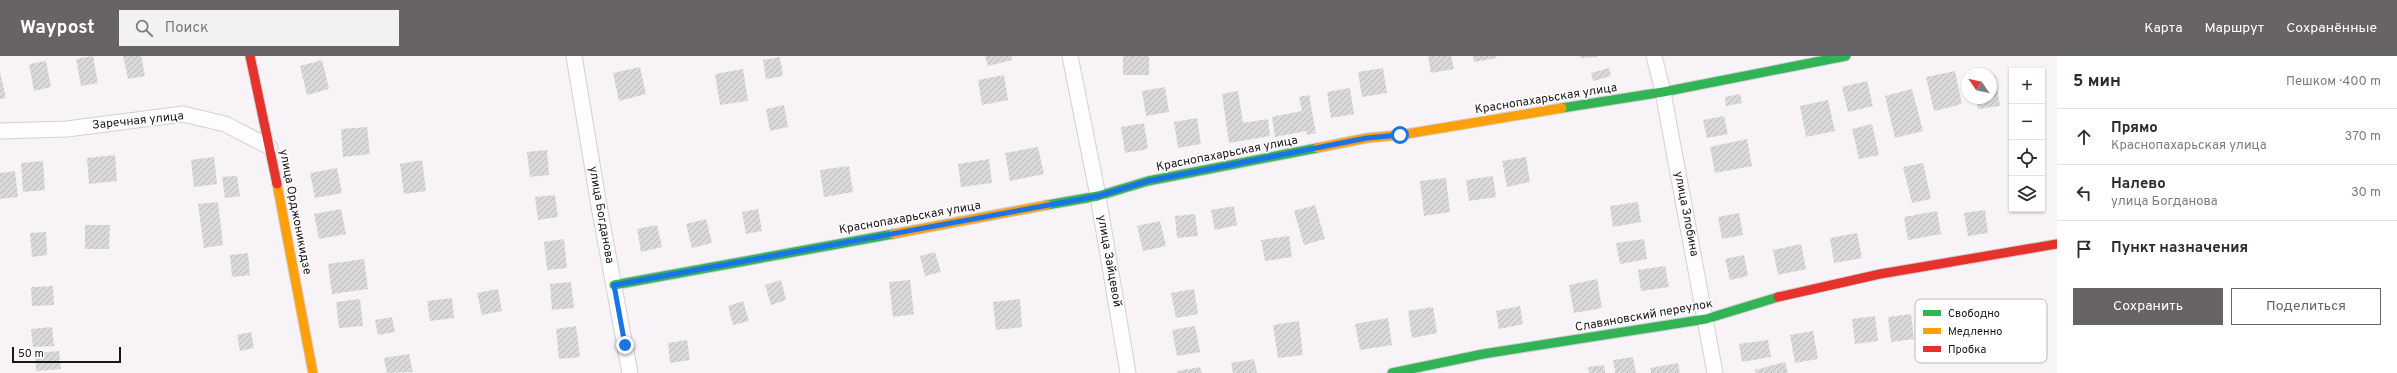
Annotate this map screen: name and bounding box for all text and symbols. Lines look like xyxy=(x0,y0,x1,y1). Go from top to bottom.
search box xyxy=(119,10,399,46)
text: Waypost xyxy=(20,16,95,40)
icon: search xyxy=(133,17,155,39)
text: Поиск xyxy=(165,19,209,38)
text: Карта xyxy=(2144,20,2183,37)
text: Маршрут xyxy=(2205,20,2264,37)
text: Сохранённые xyxy=(2286,20,2377,37)
north arrow xyxy=(1961,68,1997,104)
map controls xyxy=(2009,68,2045,212)
button: + xyxy=(2009,68,2045,104)
text: 5 мин xyxy=(2073,71,2121,93)
text: Пешком · 400 m xyxy=(2286,74,2381,90)
street label: Краснопахарьская улица xyxy=(1474,80,1618,118)
button: − xyxy=(2009,104,2045,140)
street label: Заречная улица xyxy=(91,108,185,134)
text: Прямо xyxy=(2111,119,2158,138)
route start xyxy=(1391,126,1409,144)
icon: ahead xyxy=(2073,126,2095,148)
text: 370 m xyxy=(2344,129,2381,145)
street label: Краснопахарьская улица xyxy=(1155,132,1299,176)
text: Краснопахарьская улица xyxy=(2111,138,2267,154)
button: locate xyxy=(2009,140,2045,176)
street label: улица Орджоникидзе xyxy=(275,148,315,276)
street label: улица Богданова xyxy=(585,165,617,265)
street label: улица Злобина xyxy=(1670,170,1702,258)
text: Налево xyxy=(2111,175,2166,194)
button: layers xyxy=(2009,176,2045,212)
icon: left xyxy=(2073,182,2095,204)
text: 30 m xyxy=(2351,185,2381,201)
text: улица Богданова xyxy=(2111,194,2218,210)
street label: Краснопахарьская улица xyxy=(838,198,982,238)
street label: улица Зайцевой xyxy=(1093,214,1125,308)
icon: arrive xyxy=(2073,238,2095,260)
text: Пункт назначения xyxy=(2111,239,2248,258)
button: Сохранить xyxy=(2073,288,2223,325)
button: Поделиться xyxy=(2231,288,2381,325)
street label: Славяновский переулок xyxy=(1574,296,1714,336)
legend xyxy=(1915,299,2047,363)
text: Свободно xyxy=(1948,307,2000,321)
text: Медленно xyxy=(1948,325,2002,339)
route end xyxy=(616,336,634,354)
text: Пробка xyxy=(1948,343,1987,357)
scale bar xyxy=(12,345,121,364)
text: 50 m xyxy=(18,347,44,361)

